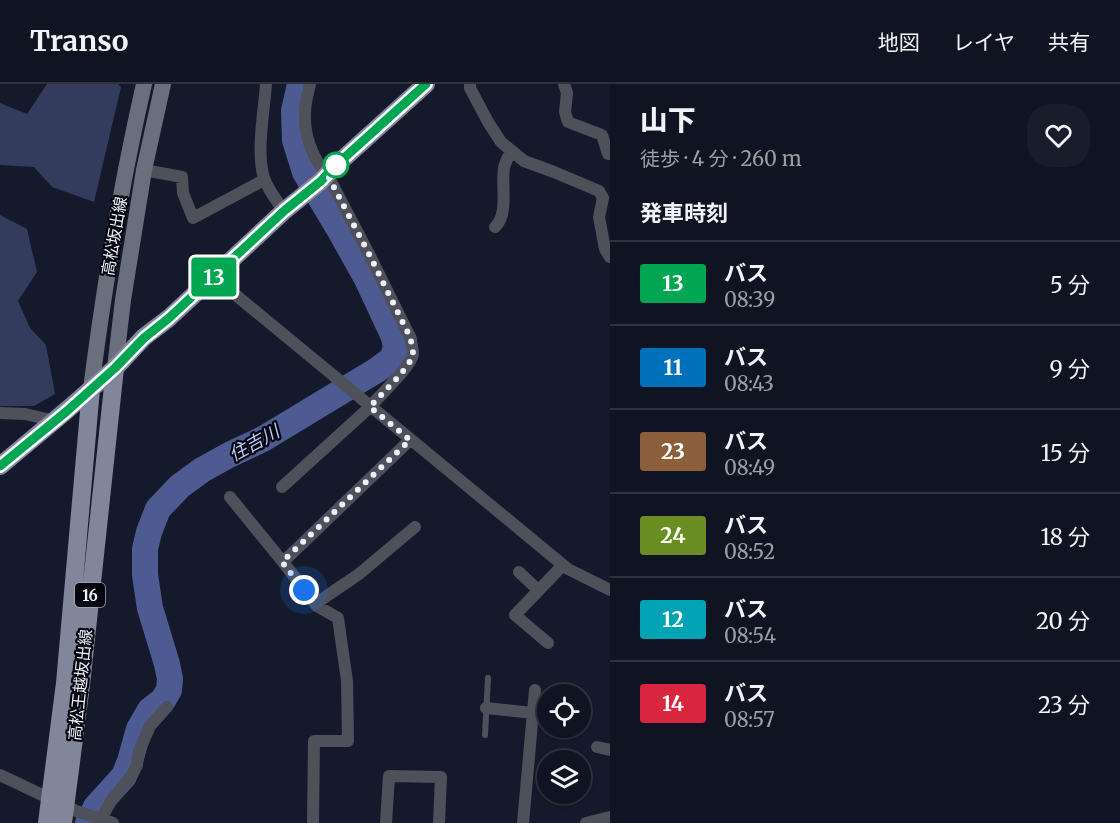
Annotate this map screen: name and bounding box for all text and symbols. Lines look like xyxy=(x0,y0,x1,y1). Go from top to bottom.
text: Transo xyxy=(30,23,128,59)
text: 地図 xyxy=(878,29,920,56)
text: レイヤ xyxy=(953,29,1015,56)
text: 共有 xyxy=(1048,29,1090,56)
text: 山下 xyxy=(640,102,696,138)
button: heart xyxy=(1027,104,1090,167)
text: 徒歩 · 4 分 · 260 m xyxy=(640,146,802,171)
unlabelled marker xyxy=(323,152,349,178)
street label: 高松坂出線 xyxy=(97,195,131,277)
text: 発車時刻 xyxy=(640,199,728,227)
line badge: 13 xyxy=(187,258,241,296)
text: バス xyxy=(724,259,768,287)
text: 13 xyxy=(203,264,225,291)
text: 13 xyxy=(662,270,684,297)
text: 5 分 xyxy=(1050,271,1090,299)
text: 08:39 xyxy=(724,287,775,312)
text: バス xyxy=(724,343,768,371)
text: 11 xyxy=(664,354,682,381)
text: 9 分 xyxy=(1049,355,1090,383)
text: 08:43 xyxy=(724,371,774,396)
water label: 住吉川 xyxy=(225,419,285,466)
text: バス xyxy=(724,427,768,455)
text: 23 xyxy=(661,438,685,465)
text: 15 分 xyxy=(1041,439,1090,467)
text: 08:49 xyxy=(724,455,775,480)
text: バス xyxy=(724,511,768,539)
text: 24 xyxy=(660,522,686,549)
text: 18 分 xyxy=(1040,523,1090,551)
text: 08:52 xyxy=(724,539,775,564)
your location xyxy=(289,575,319,605)
road number: 16 xyxy=(75,583,105,607)
text: バス xyxy=(724,595,768,623)
text: 12 xyxy=(662,606,684,633)
text: 20 分 xyxy=(1036,607,1090,635)
text: 08:54 xyxy=(724,623,776,648)
street label: 高松王越坂出線 xyxy=(64,628,96,742)
text: バス xyxy=(724,679,768,707)
map controls xyxy=(537,684,591,804)
button: locate xyxy=(537,684,591,738)
text: 14 xyxy=(662,690,684,717)
text: 23 分 xyxy=(1038,691,1090,719)
text: 08:57 xyxy=(724,707,775,732)
button: layers xyxy=(537,750,591,804)

